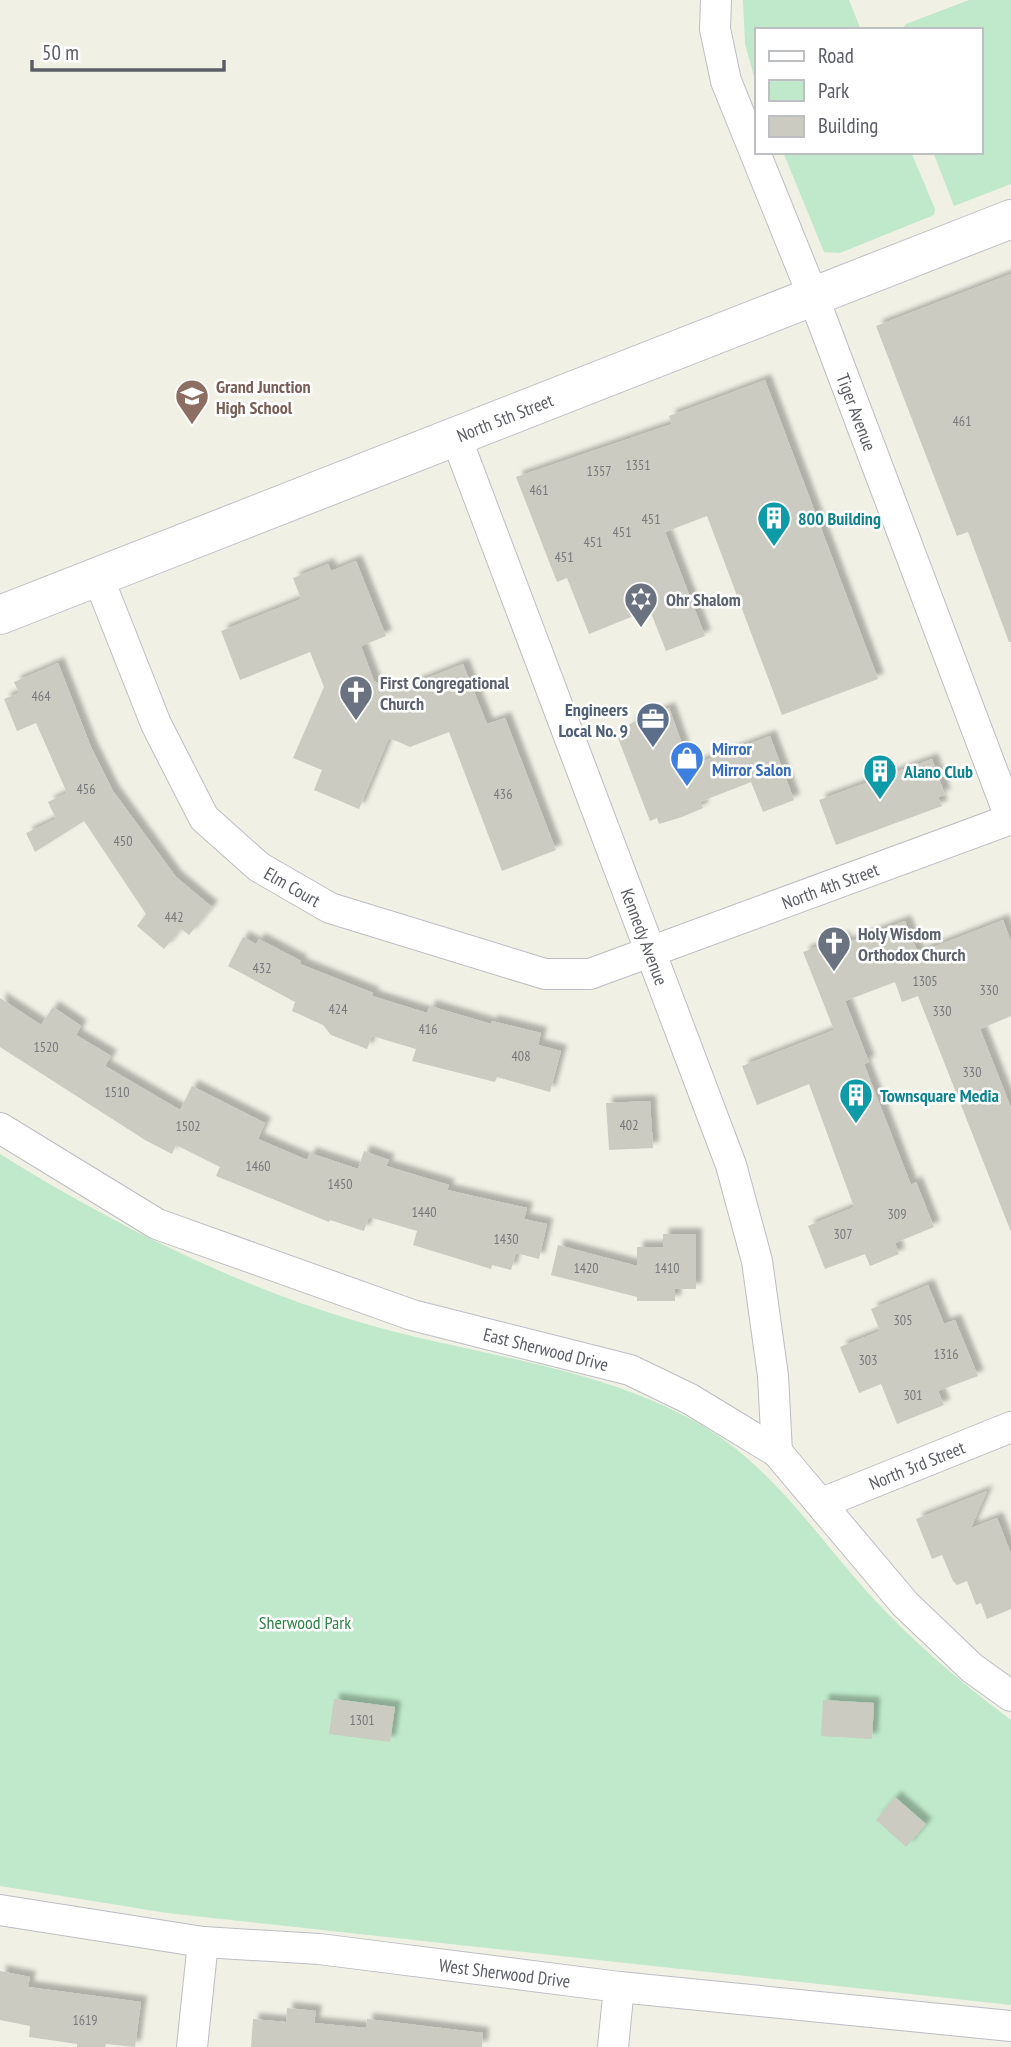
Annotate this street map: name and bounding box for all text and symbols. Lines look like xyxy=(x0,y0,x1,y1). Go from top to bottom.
scale bar xyxy=(32,28,224,72)
legend xyxy=(755,28,983,154)
text: 50 m xyxy=(42,39,79,66)
text: Road xyxy=(818,42,854,69)
text: Park xyxy=(818,77,849,104)
text: Building xyxy=(818,112,878,139)
street label: Tiger Avenue xyxy=(832,370,882,454)
place label: Grand Junction High School xyxy=(216,375,311,419)
school or university icon: Grand Junction High School xyxy=(173,377,211,426)
street label: North 5th Street xyxy=(453,388,556,447)
house number: 461 xyxy=(953,412,971,430)
house number: 1351 xyxy=(625,456,651,474)
house number: 1357 xyxy=(586,462,612,480)
house number: 461 xyxy=(530,481,548,499)
building icon: 800 Building xyxy=(755,499,793,548)
place label: 800 Building xyxy=(798,507,881,530)
house number: 451 xyxy=(642,510,660,528)
house number: 451 xyxy=(613,523,631,541)
house number: 451 xyxy=(584,533,602,551)
house number: 451 xyxy=(555,548,573,566)
synagogue icon: Ohr Shalom xyxy=(622,580,660,629)
place label: Ohr Shalom xyxy=(666,588,741,611)
place label: First Congregational Church xyxy=(380,671,510,715)
church icon: First Congregational Church xyxy=(337,673,375,722)
house number: 464 xyxy=(32,687,51,705)
place label: Engineers Local No. 9 xyxy=(558,698,628,742)
office icon: Engineers Local No. 9 xyxy=(634,700,672,749)
place label: Mirror Mirror Salon xyxy=(712,737,791,781)
shop icon: Mirror Mirror Salon xyxy=(668,739,706,788)
building icon: Alano Club xyxy=(861,752,899,801)
place label: Alano Club xyxy=(903,760,973,783)
house number: 456 xyxy=(77,780,95,798)
house number: 436 xyxy=(494,785,512,803)
house number: 450 xyxy=(114,832,132,850)
street label: North 4th Street xyxy=(778,857,882,914)
street label: Elm Court xyxy=(260,861,325,912)
street label: Kennedy Avenue xyxy=(616,885,673,988)
house number: 442 xyxy=(165,908,183,926)
place label: Holy Wisdom Orthodox Church xyxy=(858,922,966,966)
church icon: Holy Wisdom Orthodox Church xyxy=(815,924,853,973)
house number: 432 xyxy=(253,959,271,977)
house number: 1305 xyxy=(912,972,938,990)
house number: 330 xyxy=(980,981,998,999)
house number: 424 xyxy=(329,1000,348,1018)
house number: 330 xyxy=(933,1002,951,1020)
house number: 416 xyxy=(419,1020,437,1038)
house number: 1520 xyxy=(33,1038,59,1056)
house number: 408 xyxy=(512,1047,530,1065)
house number: 330 xyxy=(963,1063,981,1081)
building icon: Townsquare Media xyxy=(837,1076,875,1125)
house number: 1510 xyxy=(104,1083,130,1101)
place label: Townsquare Media xyxy=(880,1084,999,1107)
house number: 402 xyxy=(620,1116,638,1134)
house number: 1502 xyxy=(175,1117,201,1135)
house number: 1460 xyxy=(245,1157,271,1175)
house number: 1450 xyxy=(327,1175,353,1193)
house number: 1440 xyxy=(411,1203,437,1221)
house number: 309 xyxy=(888,1205,906,1223)
house number: 307 xyxy=(834,1225,852,1243)
house number: 1430 xyxy=(493,1230,519,1248)
house number: 1420 xyxy=(573,1259,599,1277)
house number: 1410 xyxy=(654,1259,680,1277)
house number: 305 xyxy=(894,1311,912,1329)
street label: East Sherwood Drive xyxy=(481,1322,611,1376)
house number: 1316 xyxy=(933,1345,959,1363)
house number: 303 xyxy=(859,1351,877,1369)
house number: 301 xyxy=(904,1386,922,1404)
street label: North 3rd Street xyxy=(865,1435,968,1495)
park label: Sherwood Park xyxy=(259,1611,351,1634)
house number: 1301 xyxy=(349,1711,375,1729)
street label: West Sherwood Drive xyxy=(438,1953,572,1992)
house number: 1619 xyxy=(72,2011,98,2029)

